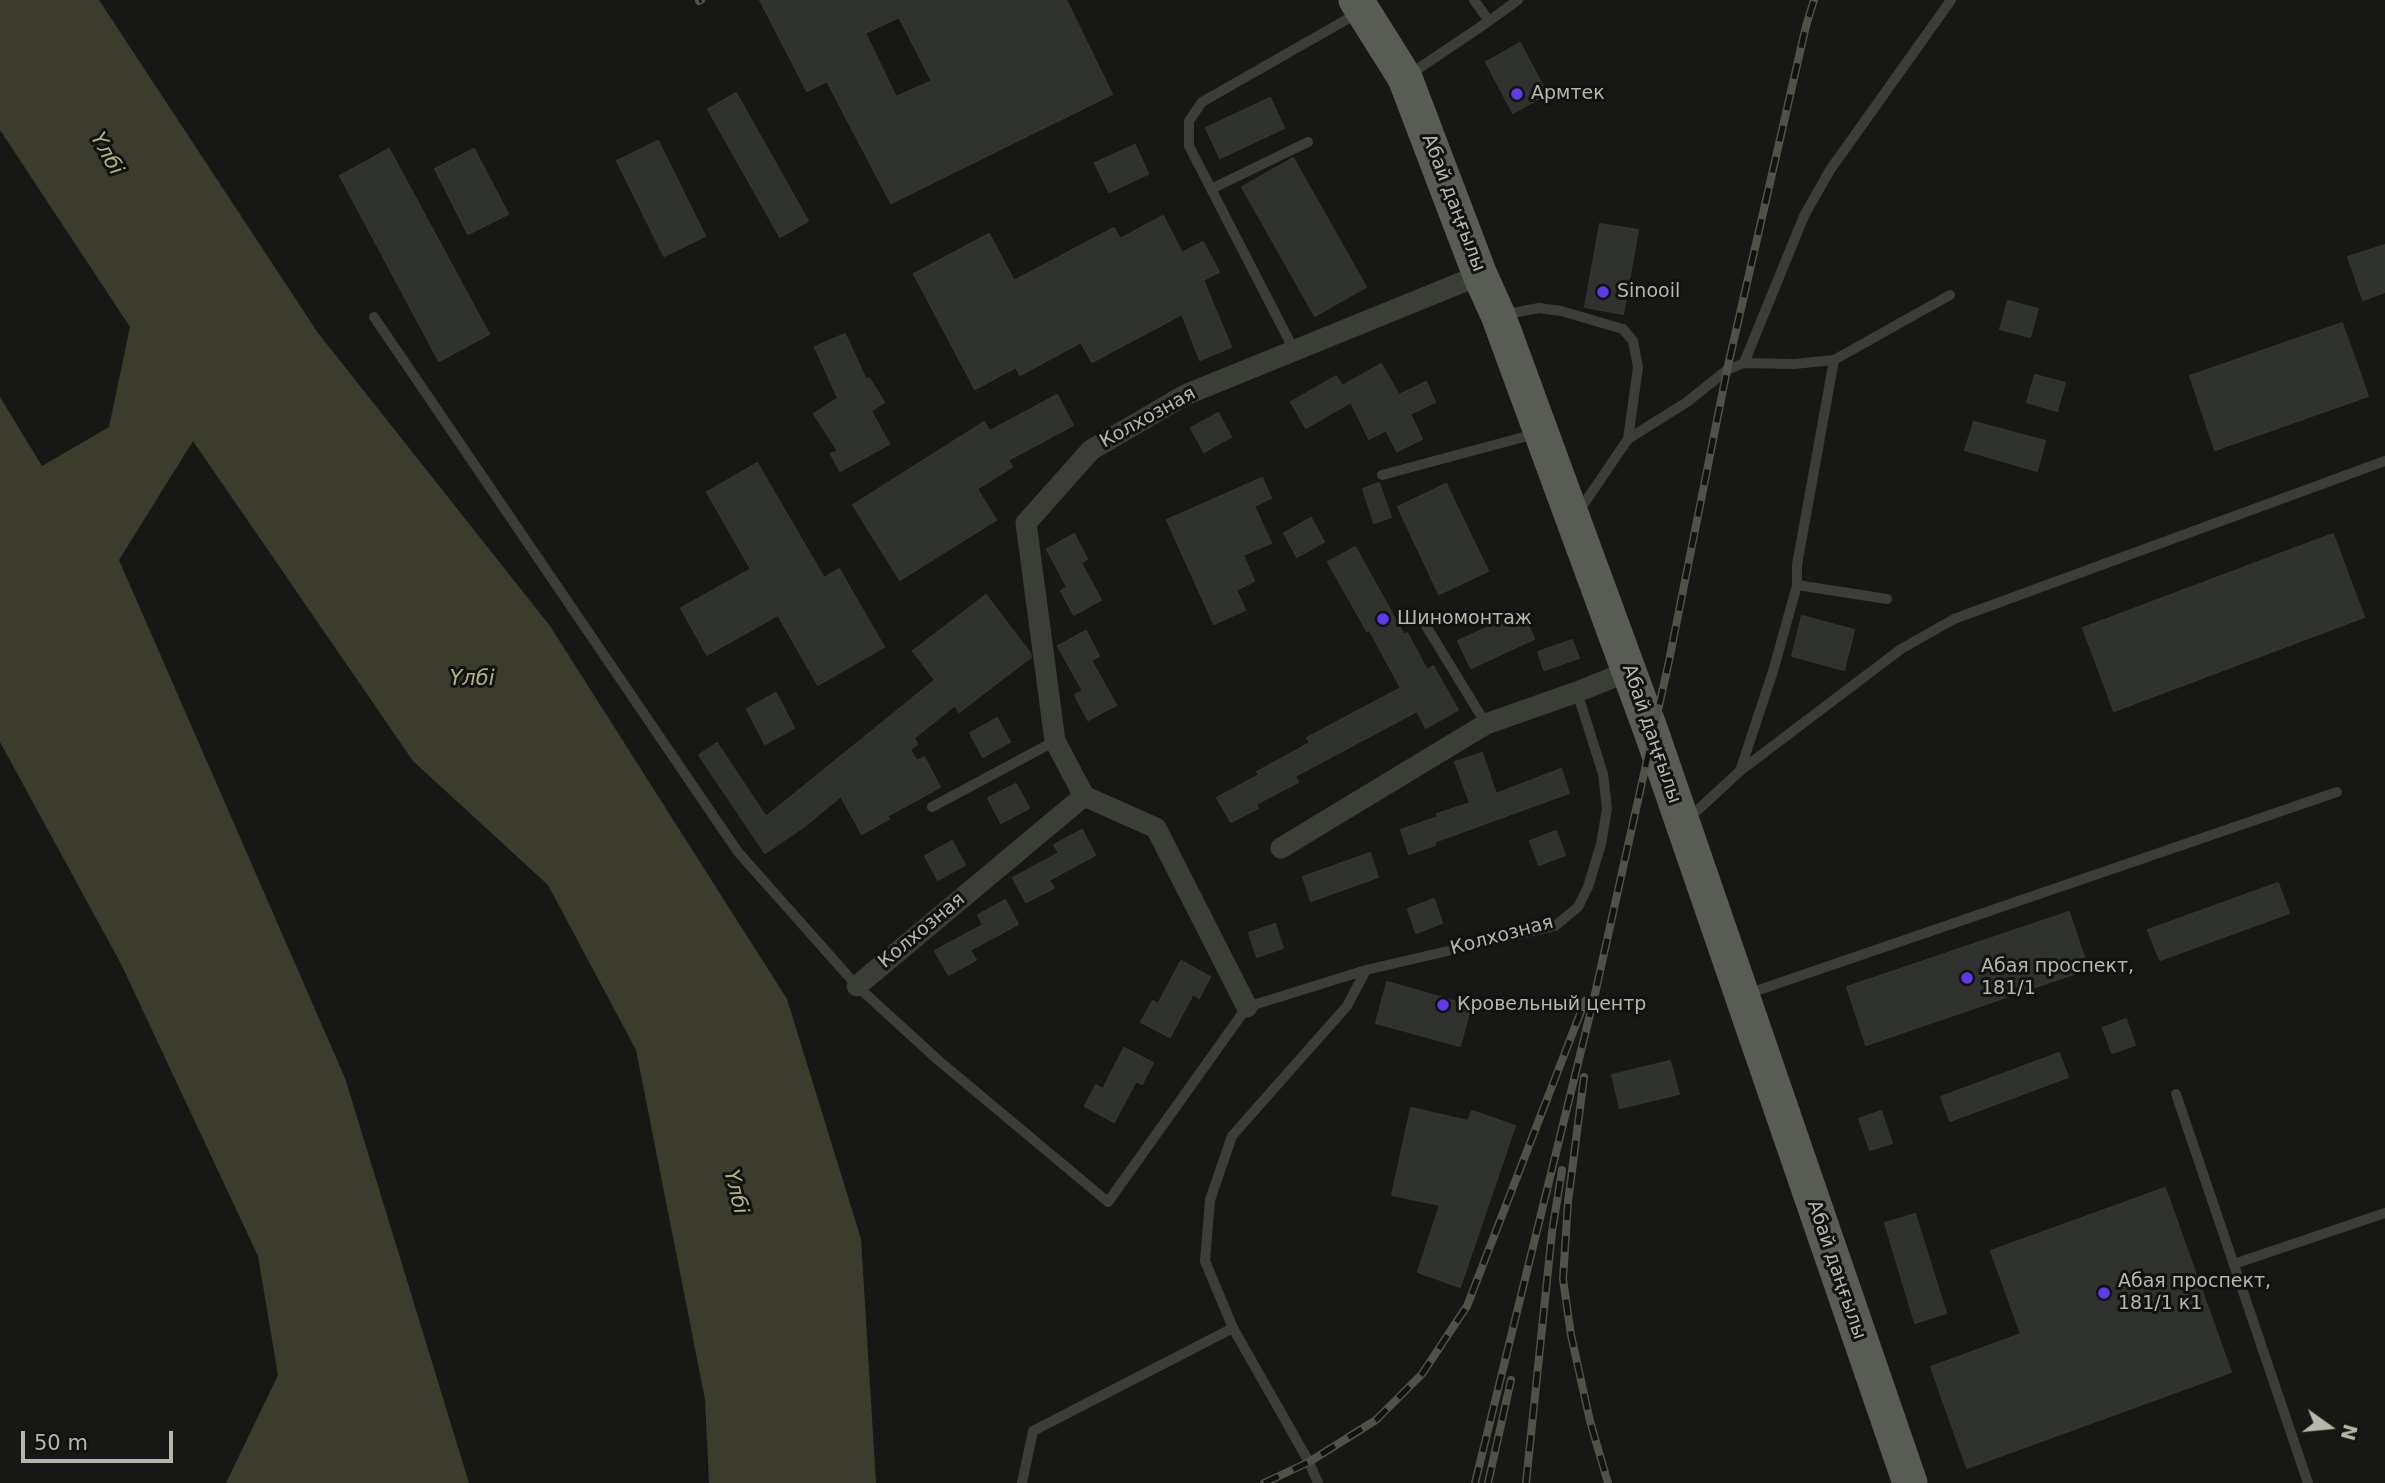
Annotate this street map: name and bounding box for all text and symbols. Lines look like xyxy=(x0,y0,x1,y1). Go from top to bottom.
place label: Армтек xyxy=(1531,83,1605,105)
marker: Армтек xyxy=(1509,86,1525,102)
water label: Үлбі xyxy=(84,128,128,180)
street label: Абай даңғылы xyxy=(1416,131,1490,275)
place label: Sinooil xyxy=(1617,281,1680,303)
marker: Sinooil xyxy=(1595,284,1611,300)
street label: Колхозная xyxy=(1096,382,1200,454)
place label: Шиномонтаж xyxy=(1397,608,1532,630)
marker: Шиномонтаж xyxy=(1375,611,1391,627)
street label: Абай даңғылы xyxy=(1617,662,1685,806)
water label: Үлбі xyxy=(449,667,495,693)
street label: Колхозная xyxy=(874,888,970,974)
street label: Колхозная xyxy=(1448,911,1556,961)
place label: Абая проспект, 181/1 xyxy=(1981,956,2134,1000)
marker: Абая проспект, 181/1 xyxy=(1959,970,1975,986)
place label: Кровельный центр xyxy=(1457,994,1646,1016)
marker: Кровельный центр xyxy=(1435,997,1451,1013)
water label: Үлбі xyxy=(717,1167,753,1217)
street label: Абай даңғылы xyxy=(1802,1198,1870,1342)
place label: Абая проспект, 181/1 к1 xyxy=(2118,1271,2271,1315)
marker: Абая проспект, 181/1 к1 xyxy=(2096,1285,2112,1301)
north arrow xyxy=(2294,1392,2364,1462)
scale bar xyxy=(24,1416,177,1460)
text: N xyxy=(2337,1422,2362,1443)
text: 50 m xyxy=(34,1431,88,1455)

